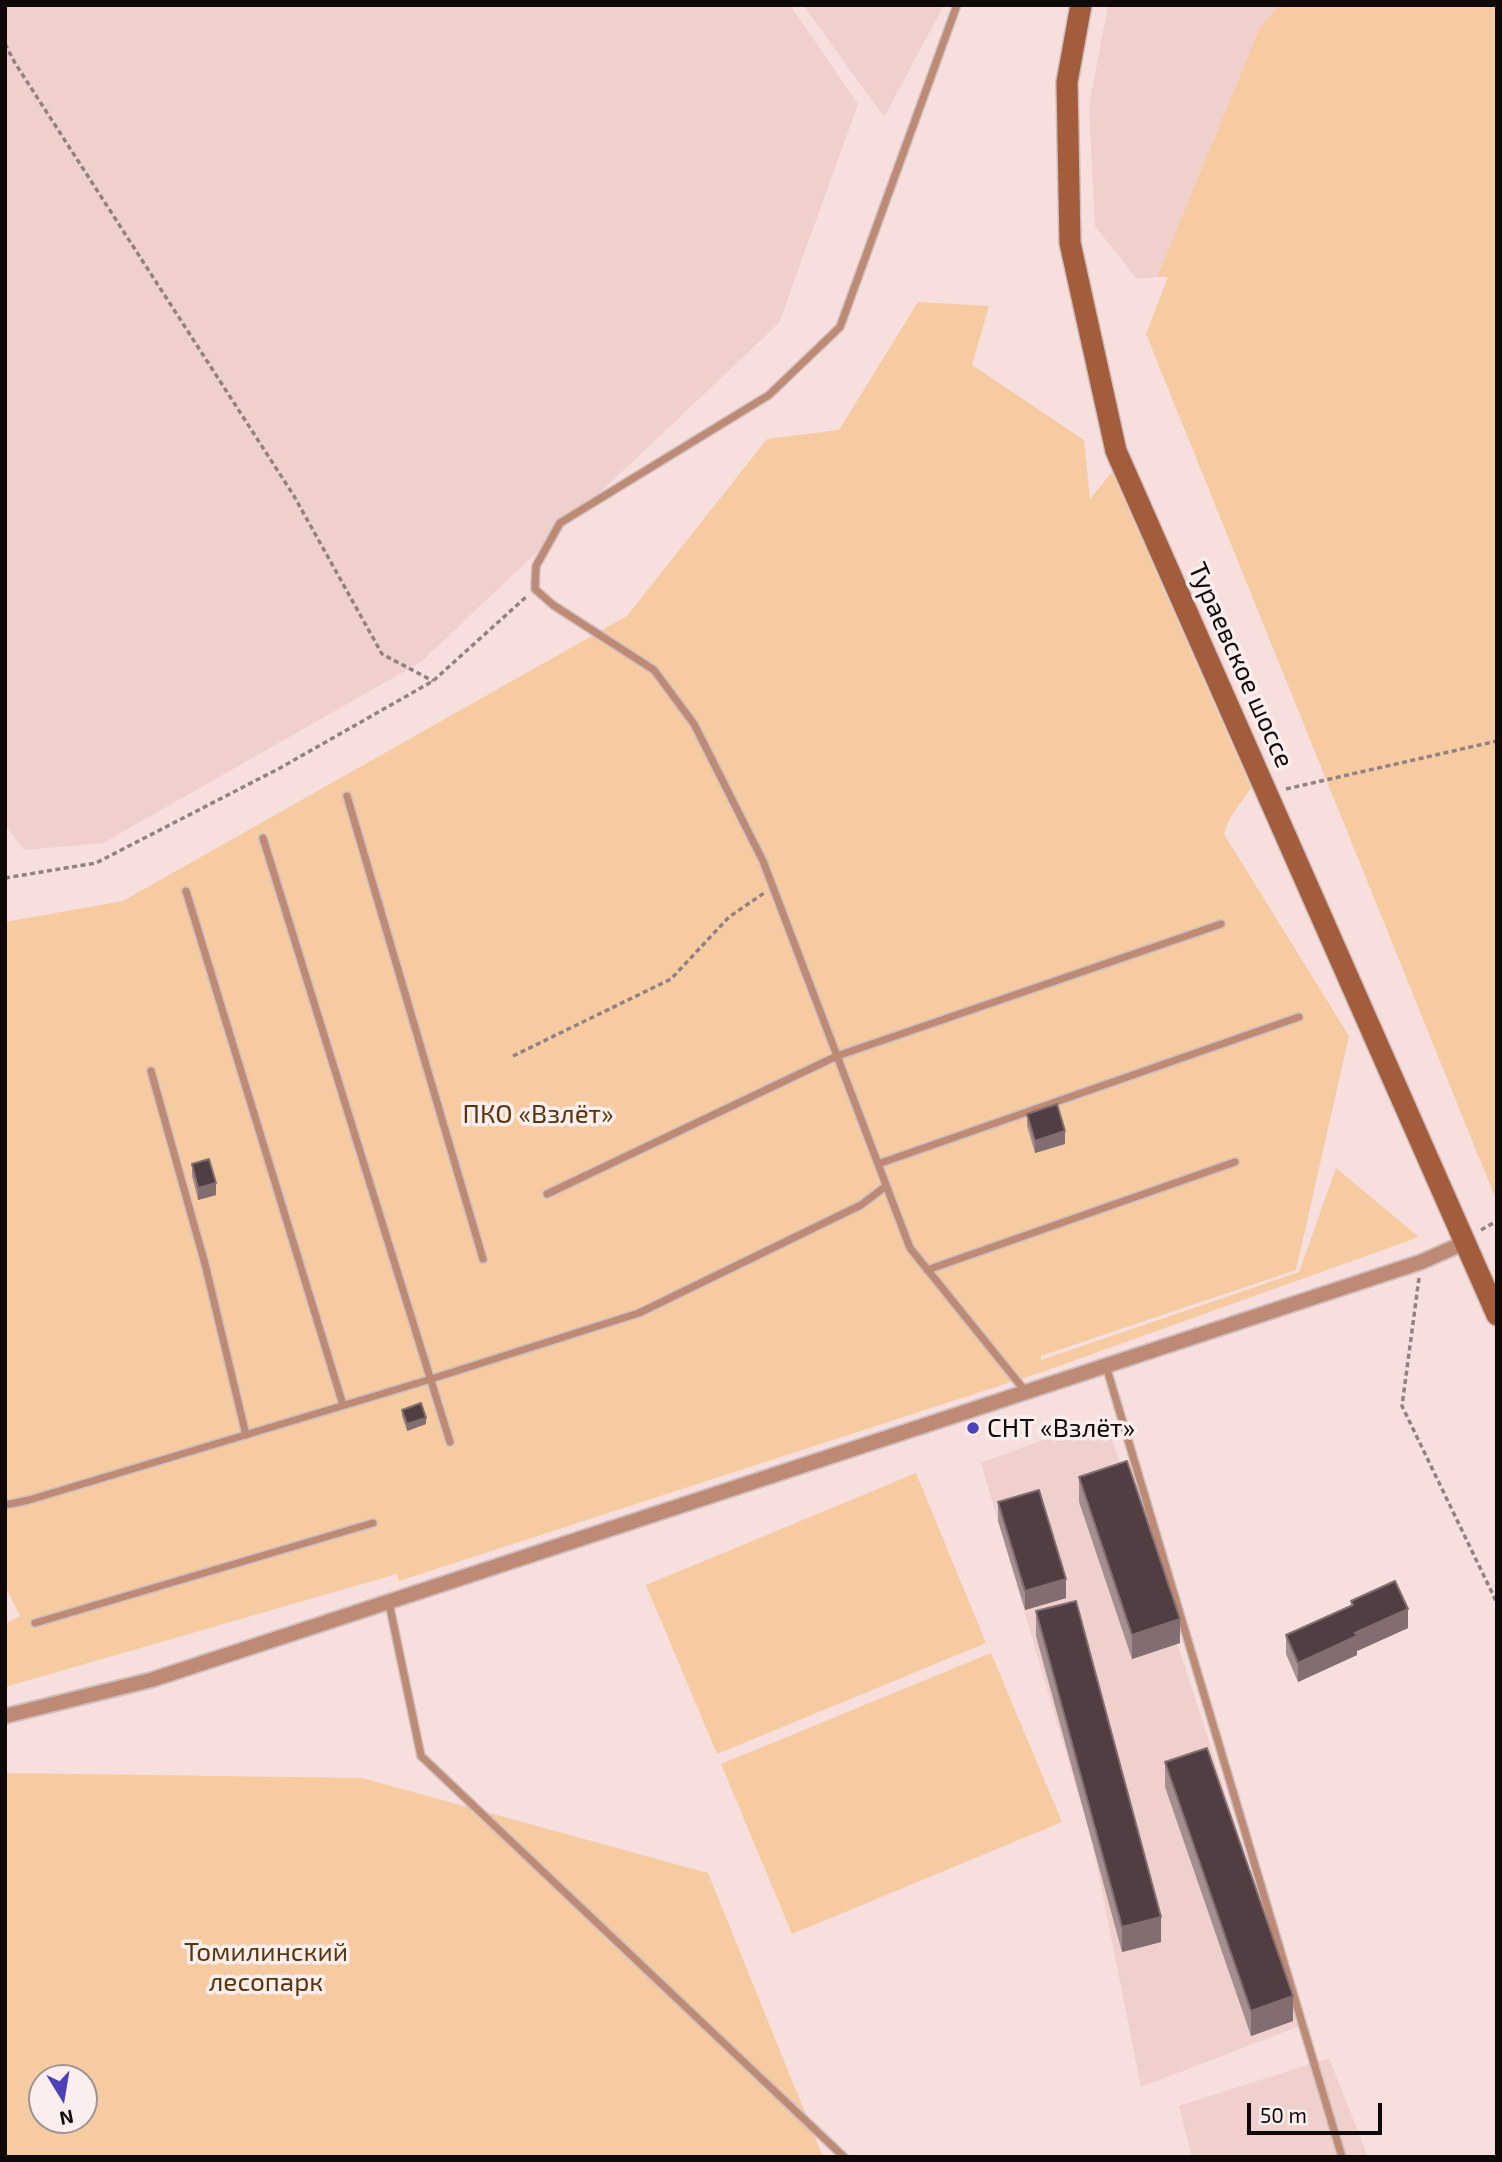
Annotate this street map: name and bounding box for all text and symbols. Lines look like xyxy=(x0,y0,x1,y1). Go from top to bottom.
street label: Тураевское шоссе xyxy=(1182,558,1300,772)
park label: ПКО «Взлёт» xyxy=(462,1098,614,1130)
place label: СНТ «Взлёт» xyxy=(987,1412,1135,1444)
marker: СНТ «Взлёт» xyxy=(965,1420,981,1436)
park label: Томилинский лесопарк xyxy=(184,1936,348,1997)
north arrow xyxy=(28,2064,98,2134)
scale bar xyxy=(1250,2088,1385,2132)
text: 50 m xyxy=(1260,2102,1307,2127)
text: N xyxy=(58,2106,76,2131)

